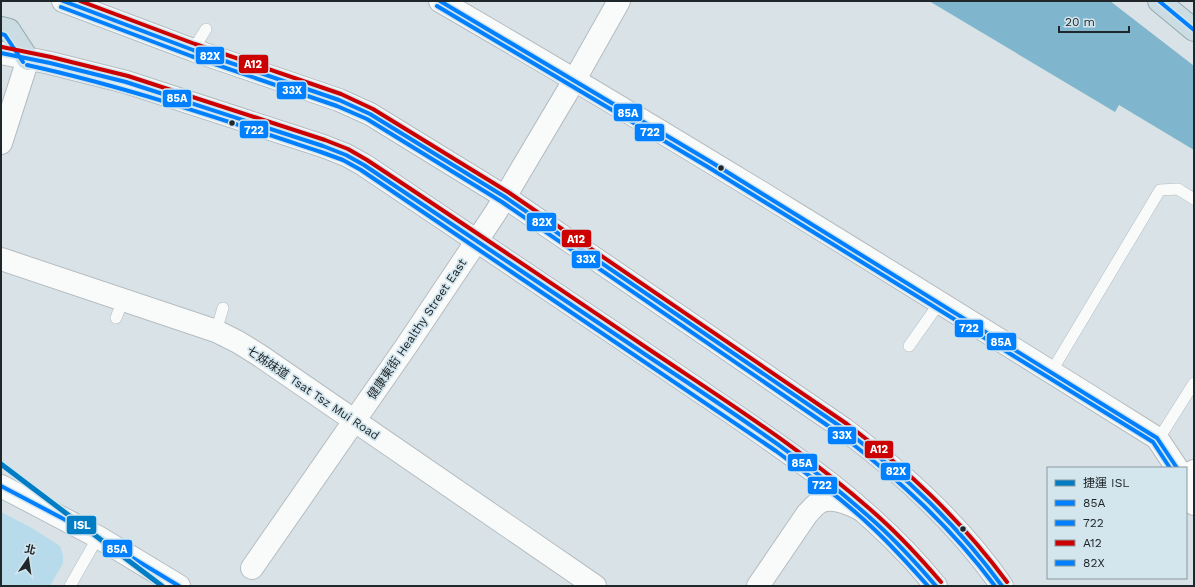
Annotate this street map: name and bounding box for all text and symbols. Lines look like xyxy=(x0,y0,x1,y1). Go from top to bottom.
scale bar xyxy=(1059,8,1129,34)
text: 20 m xyxy=(1065,15,1095,29)
line badge: 82X xyxy=(195,46,225,65)
text: 82X xyxy=(200,50,221,63)
line badge: A12 xyxy=(238,54,269,74)
text: A12 xyxy=(244,58,263,71)
line badge: 33X xyxy=(276,81,307,100)
text: 33X xyxy=(282,84,303,97)
line badge: 85A xyxy=(162,89,192,108)
text: 85A xyxy=(167,92,188,105)
line badge: 85A xyxy=(613,103,643,122)
text: 85A xyxy=(618,107,639,120)
unlabelled marker xyxy=(227,118,237,128)
line badge: 722 xyxy=(239,120,269,139)
line badge: 722 xyxy=(634,123,665,142)
text: 722 xyxy=(244,124,264,137)
text: 722 xyxy=(640,126,660,139)
unlabelled marker xyxy=(716,163,726,173)
line badge: 82X xyxy=(526,212,557,232)
text: 82X xyxy=(532,216,553,229)
line badge: A12 xyxy=(561,229,592,248)
text: A12 xyxy=(567,233,586,246)
line badge: 33X xyxy=(571,250,601,269)
text: 33X xyxy=(576,253,597,266)
street label: 健康東街 Healthy Street East xyxy=(365,256,469,402)
line badge: 722 xyxy=(954,319,984,338)
text: 722 xyxy=(959,322,979,335)
line badge: 85A xyxy=(986,332,1017,351)
text: 85A xyxy=(991,336,1012,349)
street label: 七姊妹道 Tsat Tsz Mui Road xyxy=(244,343,382,443)
line badge: 33X xyxy=(827,426,857,445)
text: 33X xyxy=(832,429,853,442)
line badge: A12 xyxy=(864,440,894,459)
text: A12 xyxy=(870,443,889,456)
line badge: 85A xyxy=(787,453,818,472)
text: 85A xyxy=(792,457,813,470)
line badge: 82X xyxy=(880,462,911,481)
text: 82X xyxy=(886,465,907,478)
legend xyxy=(1047,467,1187,579)
line badge: 722 xyxy=(807,476,838,495)
text: 捷運 ISL xyxy=(1083,476,1130,490)
text: 722 xyxy=(812,479,832,492)
text: 85A xyxy=(1083,496,1105,510)
line badge: ISL xyxy=(66,515,97,535)
text: 722 xyxy=(1083,516,1104,530)
text: ISL xyxy=(73,519,91,532)
unlabelled marker xyxy=(958,524,968,534)
text: A12 xyxy=(1083,536,1102,550)
north arrow xyxy=(8,539,48,579)
line badge: 85A xyxy=(102,539,133,558)
text: 北 xyxy=(23,542,37,557)
text: 85A xyxy=(107,543,128,556)
text: 82X xyxy=(1083,556,1105,570)

